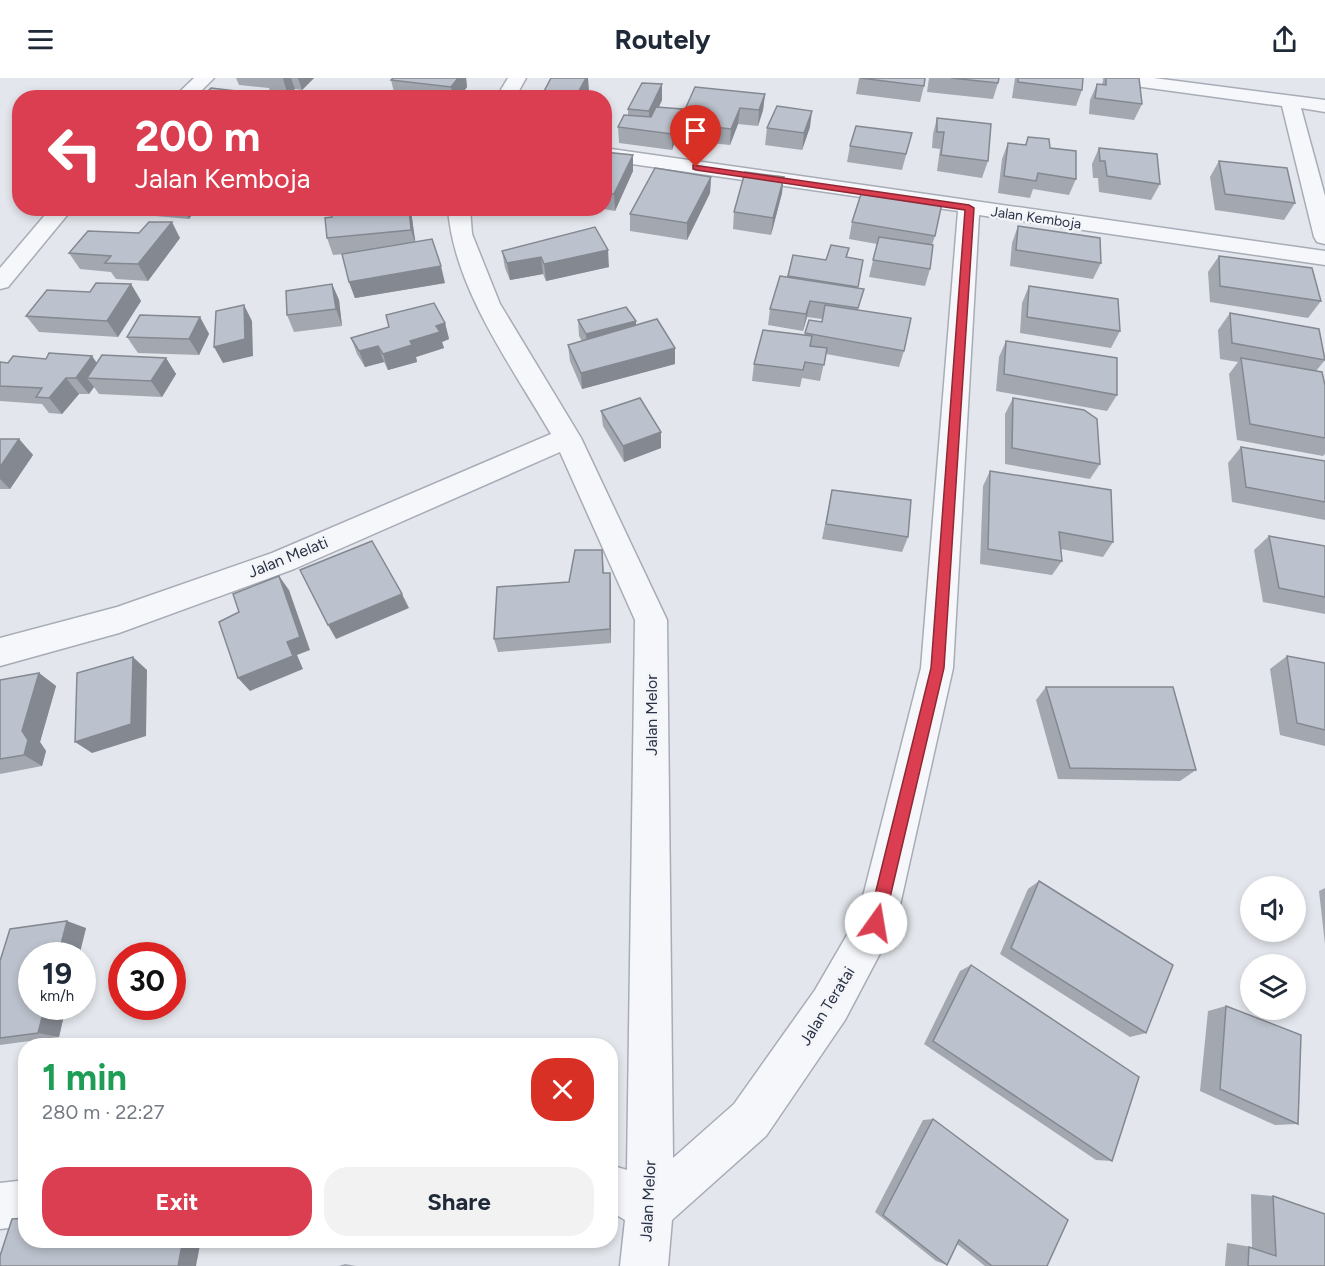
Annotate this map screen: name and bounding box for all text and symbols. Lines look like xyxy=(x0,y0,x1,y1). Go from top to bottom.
icon: menu xyxy=(24,23,57,56)
text: Routely xyxy=(614,23,711,56)
icon: share xyxy=(1268,23,1301,56)
pin xyxy=(670,105,721,167)
text: 200 m xyxy=(135,111,260,162)
icon: left xyxy=(36,114,114,192)
icon: arrive xyxy=(679,114,712,147)
text: Jalan Kemboja xyxy=(135,162,311,195)
street label: Jalan Kemboja xyxy=(990,203,1082,233)
street label: Jalan Melati xyxy=(245,532,331,582)
street label: Jalan Melor xyxy=(642,674,661,756)
map controls xyxy=(1240,876,1306,1020)
button: sound xyxy=(1240,876,1306,942)
position arrow xyxy=(844,891,908,955)
speed limit sign: 30 xyxy=(108,942,186,1020)
button: layers xyxy=(1240,954,1306,1020)
text: 19 xyxy=(42,955,72,992)
street label: Jalan Teratai xyxy=(795,963,859,1049)
text: km/h xyxy=(40,987,74,1005)
text: 1 min xyxy=(42,1056,127,1099)
button: close xyxy=(531,1058,594,1121)
text: 280 m · 22:27 xyxy=(42,1100,165,1124)
street label: Jalan Melor xyxy=(636,1159,660,1242)
button: Exit xyxy=(42,1167,312,1236)
button: Share xyxy=(324,1167,594,1236)

